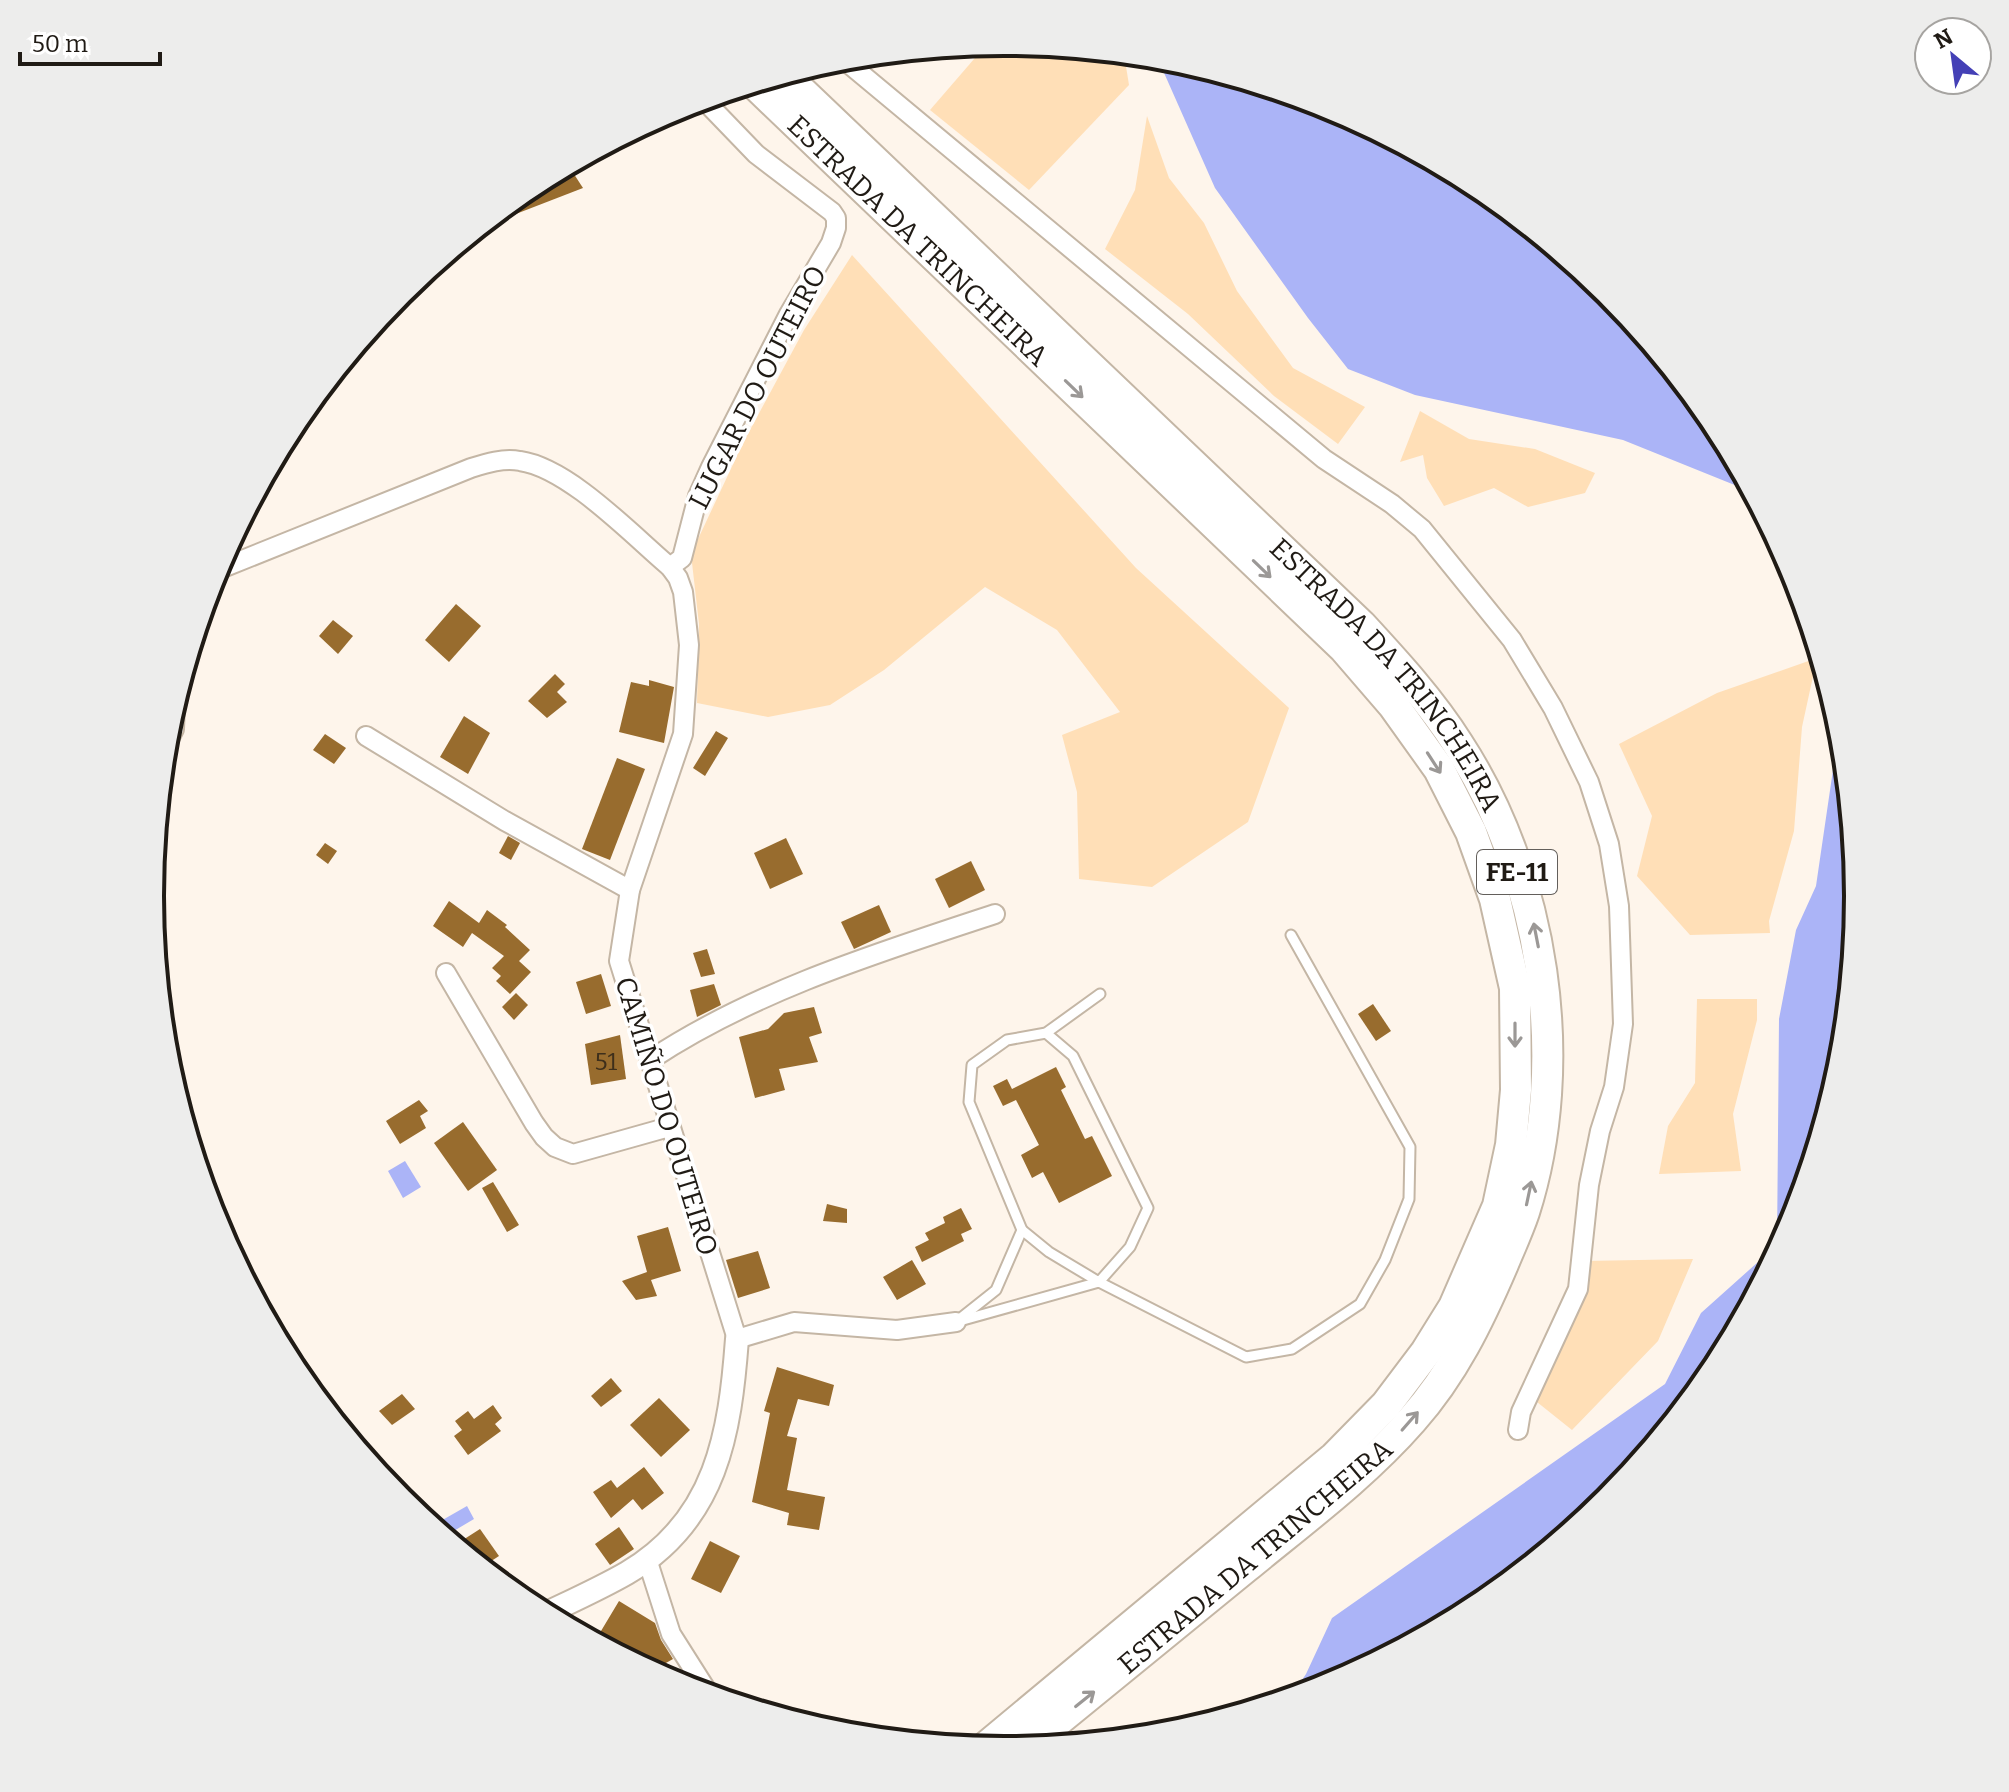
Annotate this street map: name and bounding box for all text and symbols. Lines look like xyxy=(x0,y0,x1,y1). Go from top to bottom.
scale bar xyxy=(20,16,160,66)
north arrow xyxy=(1913,16,1993,96)
text: N xyxy=(1930,23,1958,55)
text: 50 m xyxy=(32,30,88,58)
street label: ESTRADA DA TRINCHEIRA xyxy=(781,109,1055,373)
street label: LUGAR DO OUTEIRO xyxy=(682,260,833,514)
one-way arrow xyxy=(1064,380,1084,399)
street label: ESTRADA DA TRINCHEIRA xyxy=(1263,531,1509,817)
one-way arrow xyxy=(1252,560,1272,579)
one-way arrow xyxy=(1426,751,1442,774)
road number: FE-11 xyxy=(1477,850,1557,894)
one-way arrow xyxy=(1527,923,1542,948)
street label: CAMIÑO DO OUTEIRO xyxy=(608,973,725,1259)
one-way arrow xyxy=(1508,1021,1523,1048)
house number: 51 xyxy=(595,1048,617,1076)
one-way arrow xyxy=(1522,1180,1537,1206)
one-way arrow xyxy=(1401,1412,1419,1432)
street label: ESTRADA DA TRINCHEIRA xyxy=(1112,1432,1399,1681)
one-way arrow xyxy=(1074,1690,1095,1708)

